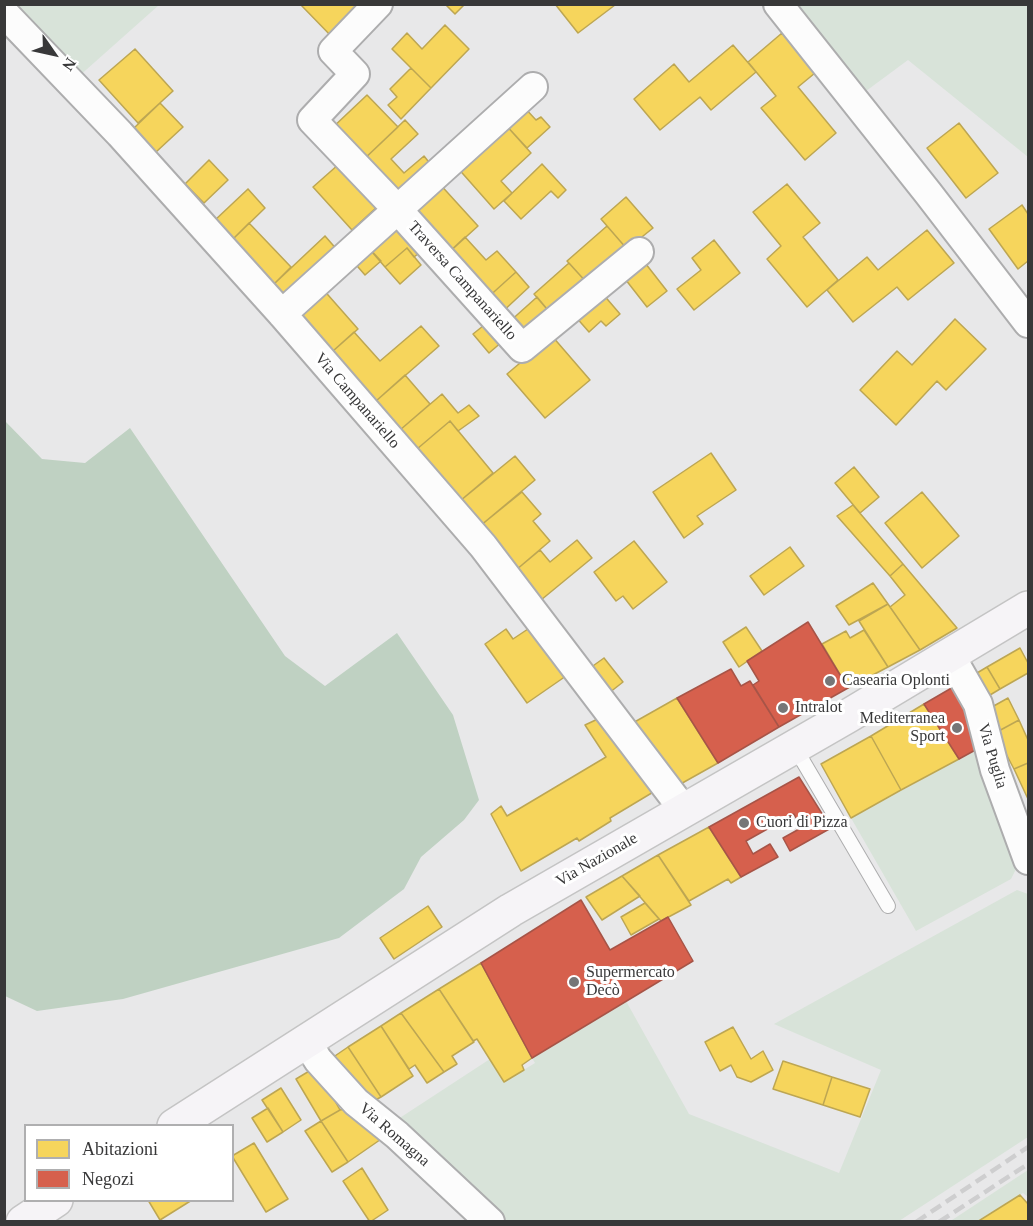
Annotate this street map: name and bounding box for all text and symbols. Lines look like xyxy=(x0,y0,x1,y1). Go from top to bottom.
north arrow xyxy=(24,24,84,84)
text: N xyxy=(59,55,80,74)
street label: Traversa Campanariello xyxy=(403,218,521,344)
street label: Via Campanariello xyxy=(310,349,404,453)
place label: Casearia Oplonti xyxy=(842,671,950,691)
marker: Casearia Oplonti xyxy=(823,674,837,688)
place label: Intralot xyxy=(795,698,842,718)
marker: Intralot xyxy=(776,701,790,715)
place label: Mediterranea Sport xyxy=(860,709,945,747)
marker: Mediterranea Sport xyxy=(950,721,964,735)
street label: Via Puglia xyxy=(973,721,1011,791)
place label: Cuori di Pizza xyxy=(756,813,848,833)
marker: Cuori di Pizza xyxy=(737,816,751,830)
street label: Via Nazionale xyxy=(553,829,641,891)
place label: Supermercato Decò xyxy=(586,963,675,1001)
marker: Supermercato Decò xyxy=(567,975,581,989)
street label: Via Romagna xyxy=(355,1099,433,1171)
legend xyxy=(24,1124,234,1202)
text: Abitazioni xyxy=(82,1139,158,1159)
text: Negozi xyxy=(82,1169,134,1189)

